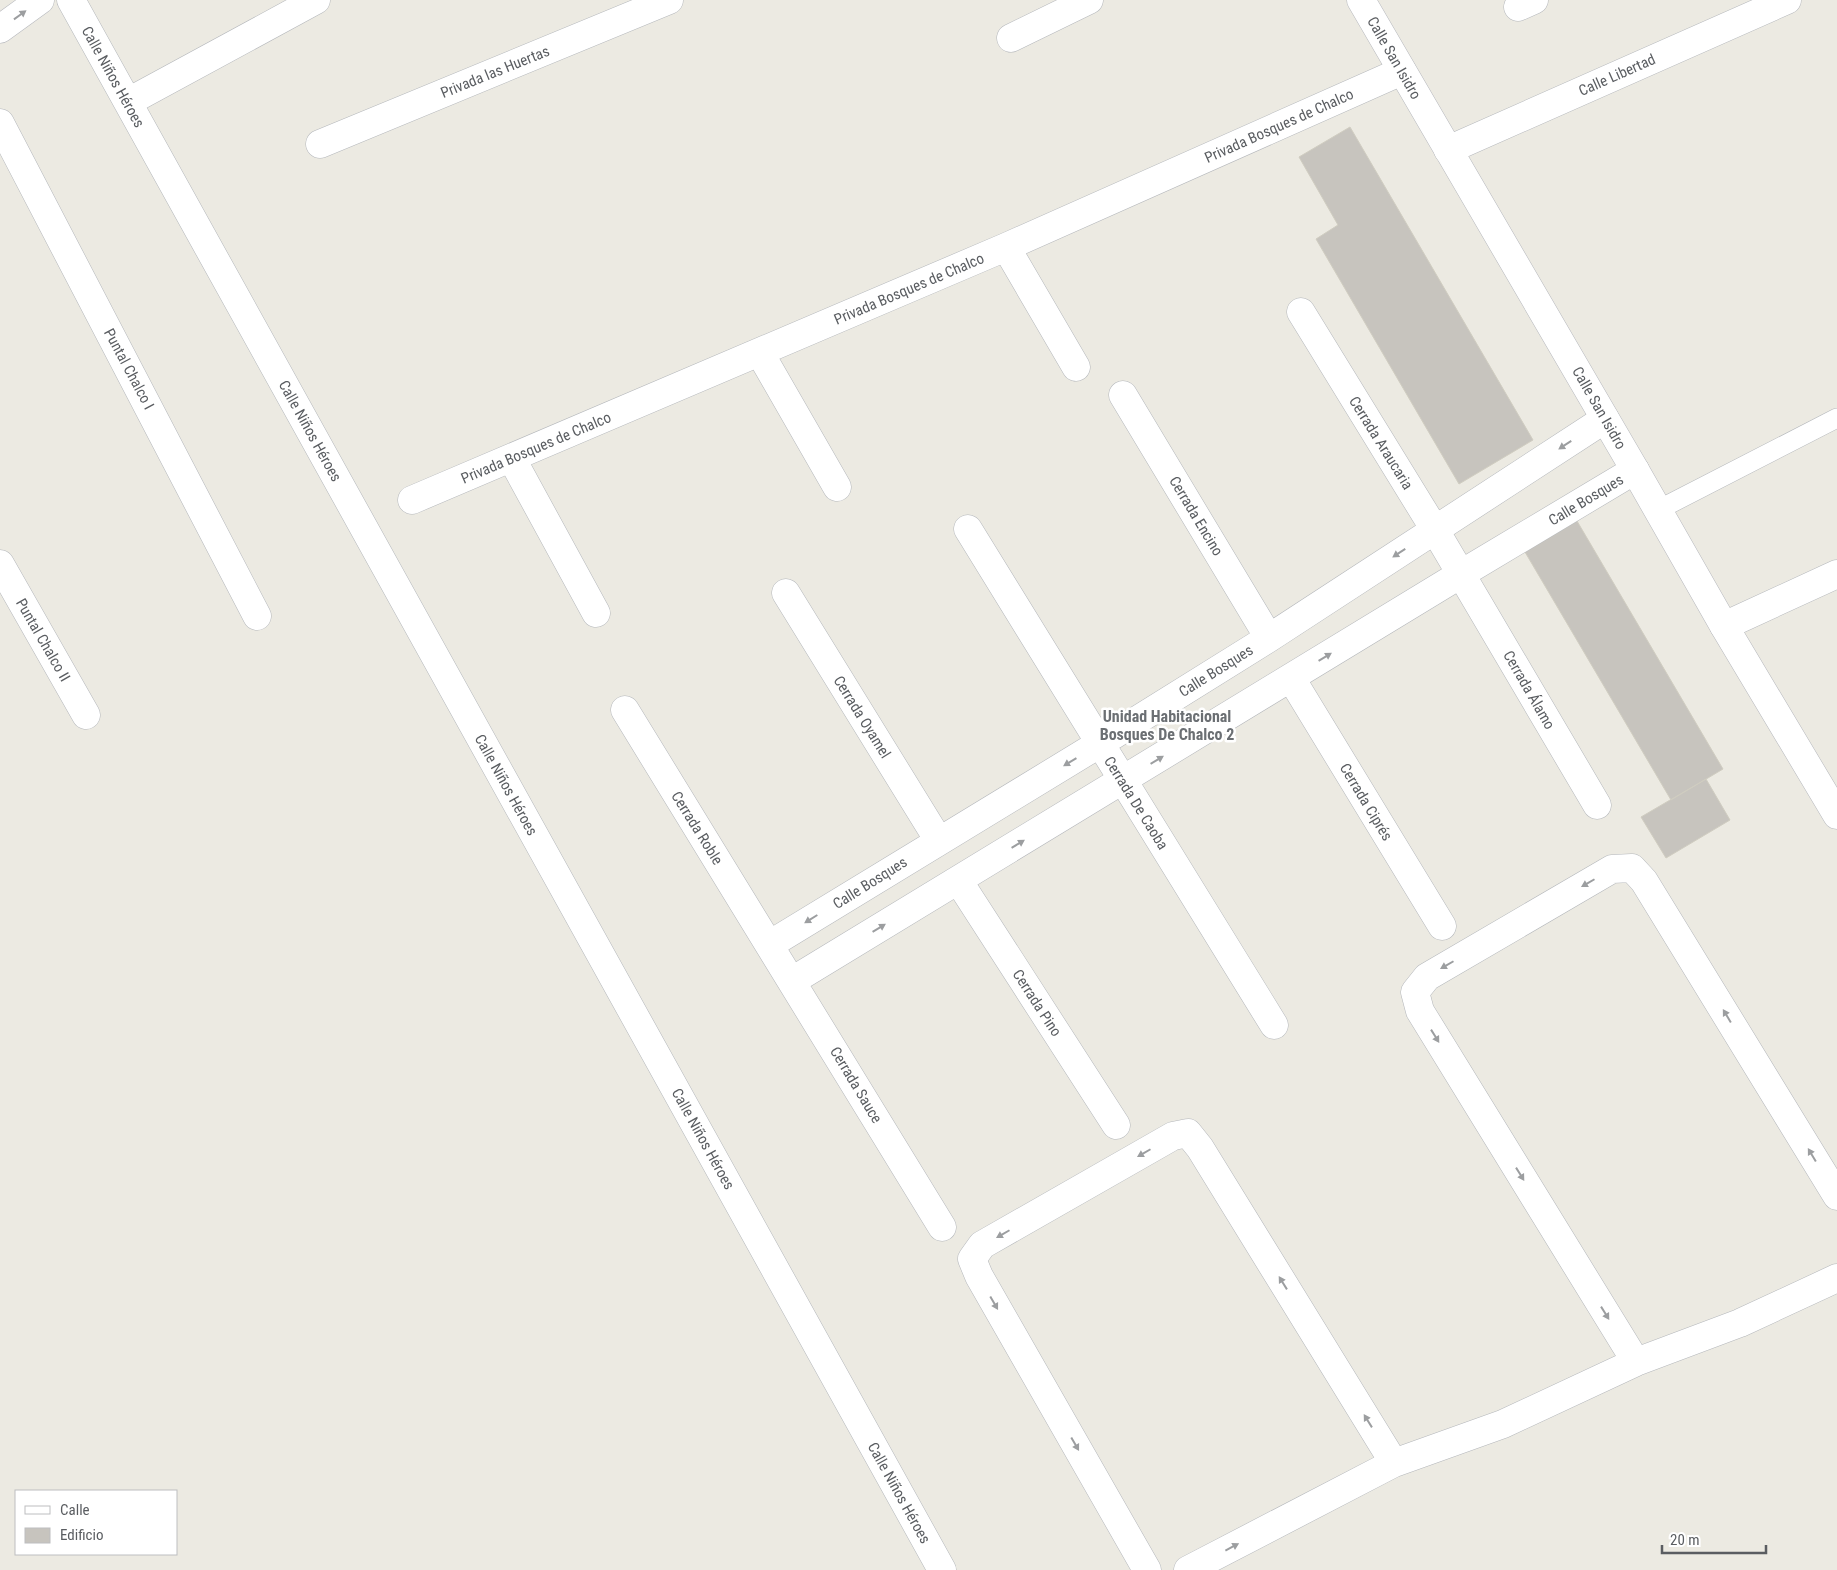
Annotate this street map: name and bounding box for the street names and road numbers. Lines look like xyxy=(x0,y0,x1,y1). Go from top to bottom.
street label: Calle San Isidro xyxy=(1363,14,1425,102)
street label: Calle Niños Héroes xyxy=(78,23,148,131)
street label: Privada las Huertas xyxy=(438,42,552,102)
street label: Calle Libertad xyxy=(1576,50,1658,100)
street label: Privada Bosques de Chalco xyxy=(1202,85,1356,167)
street label: Privada Bosques de Chalco xyxy=(831,249,987,329)
street label: Puntal Chalco I xyxy=(100,325,158,413)
street label: Calle San Isidro xyxy=(1568,364,1630,452)
street label: Calle Niños Héroes xyxy=(275,377,345,485)
street label: Cerrada Araucaria xyxy=(1345,393,1417,493)
street label: Privada Bosques de Chalco xyxy=(458,408,614,488)
street label: Calle Bosques xyxy=(1545,471,1627,529)
street label: Cerrada Encino xyxy=(1165,473,1227,559)
street label: Puntal Chalco II xyxy=(12,595,74,685)
street label: Calle Bosques xyxy=(1176,641,1257,701)
street label: Cerrada Álamo xyxy=(1499,648,1559,732)
street label: Cerrada Oyamel xyxy=(830,672,894,762)
street label: Calle Niños Héroes xyxy=(471,731,541,839)
street label: Cerrada De Caoba xyxy=(1100,753,1172,853)
street label: Cerrada Ciprés xyxy=(1336,760,1396,844)
street label: Cerrada Roble xyxy=(667,788,727,868)
street label: Calle Bosques xyxy=(830,853,911,913)
street label: Cerrada Pino xyxy=(1009,966,1065,1040)
street label: Cerrada Sauce xyxy=(826,1044,886,1126)
street label: Calle Niños Héroes xyxy=(668,1085,738,1193)
street label: Calle Niños Héroes xyxy=(864,1439,934,1547)

